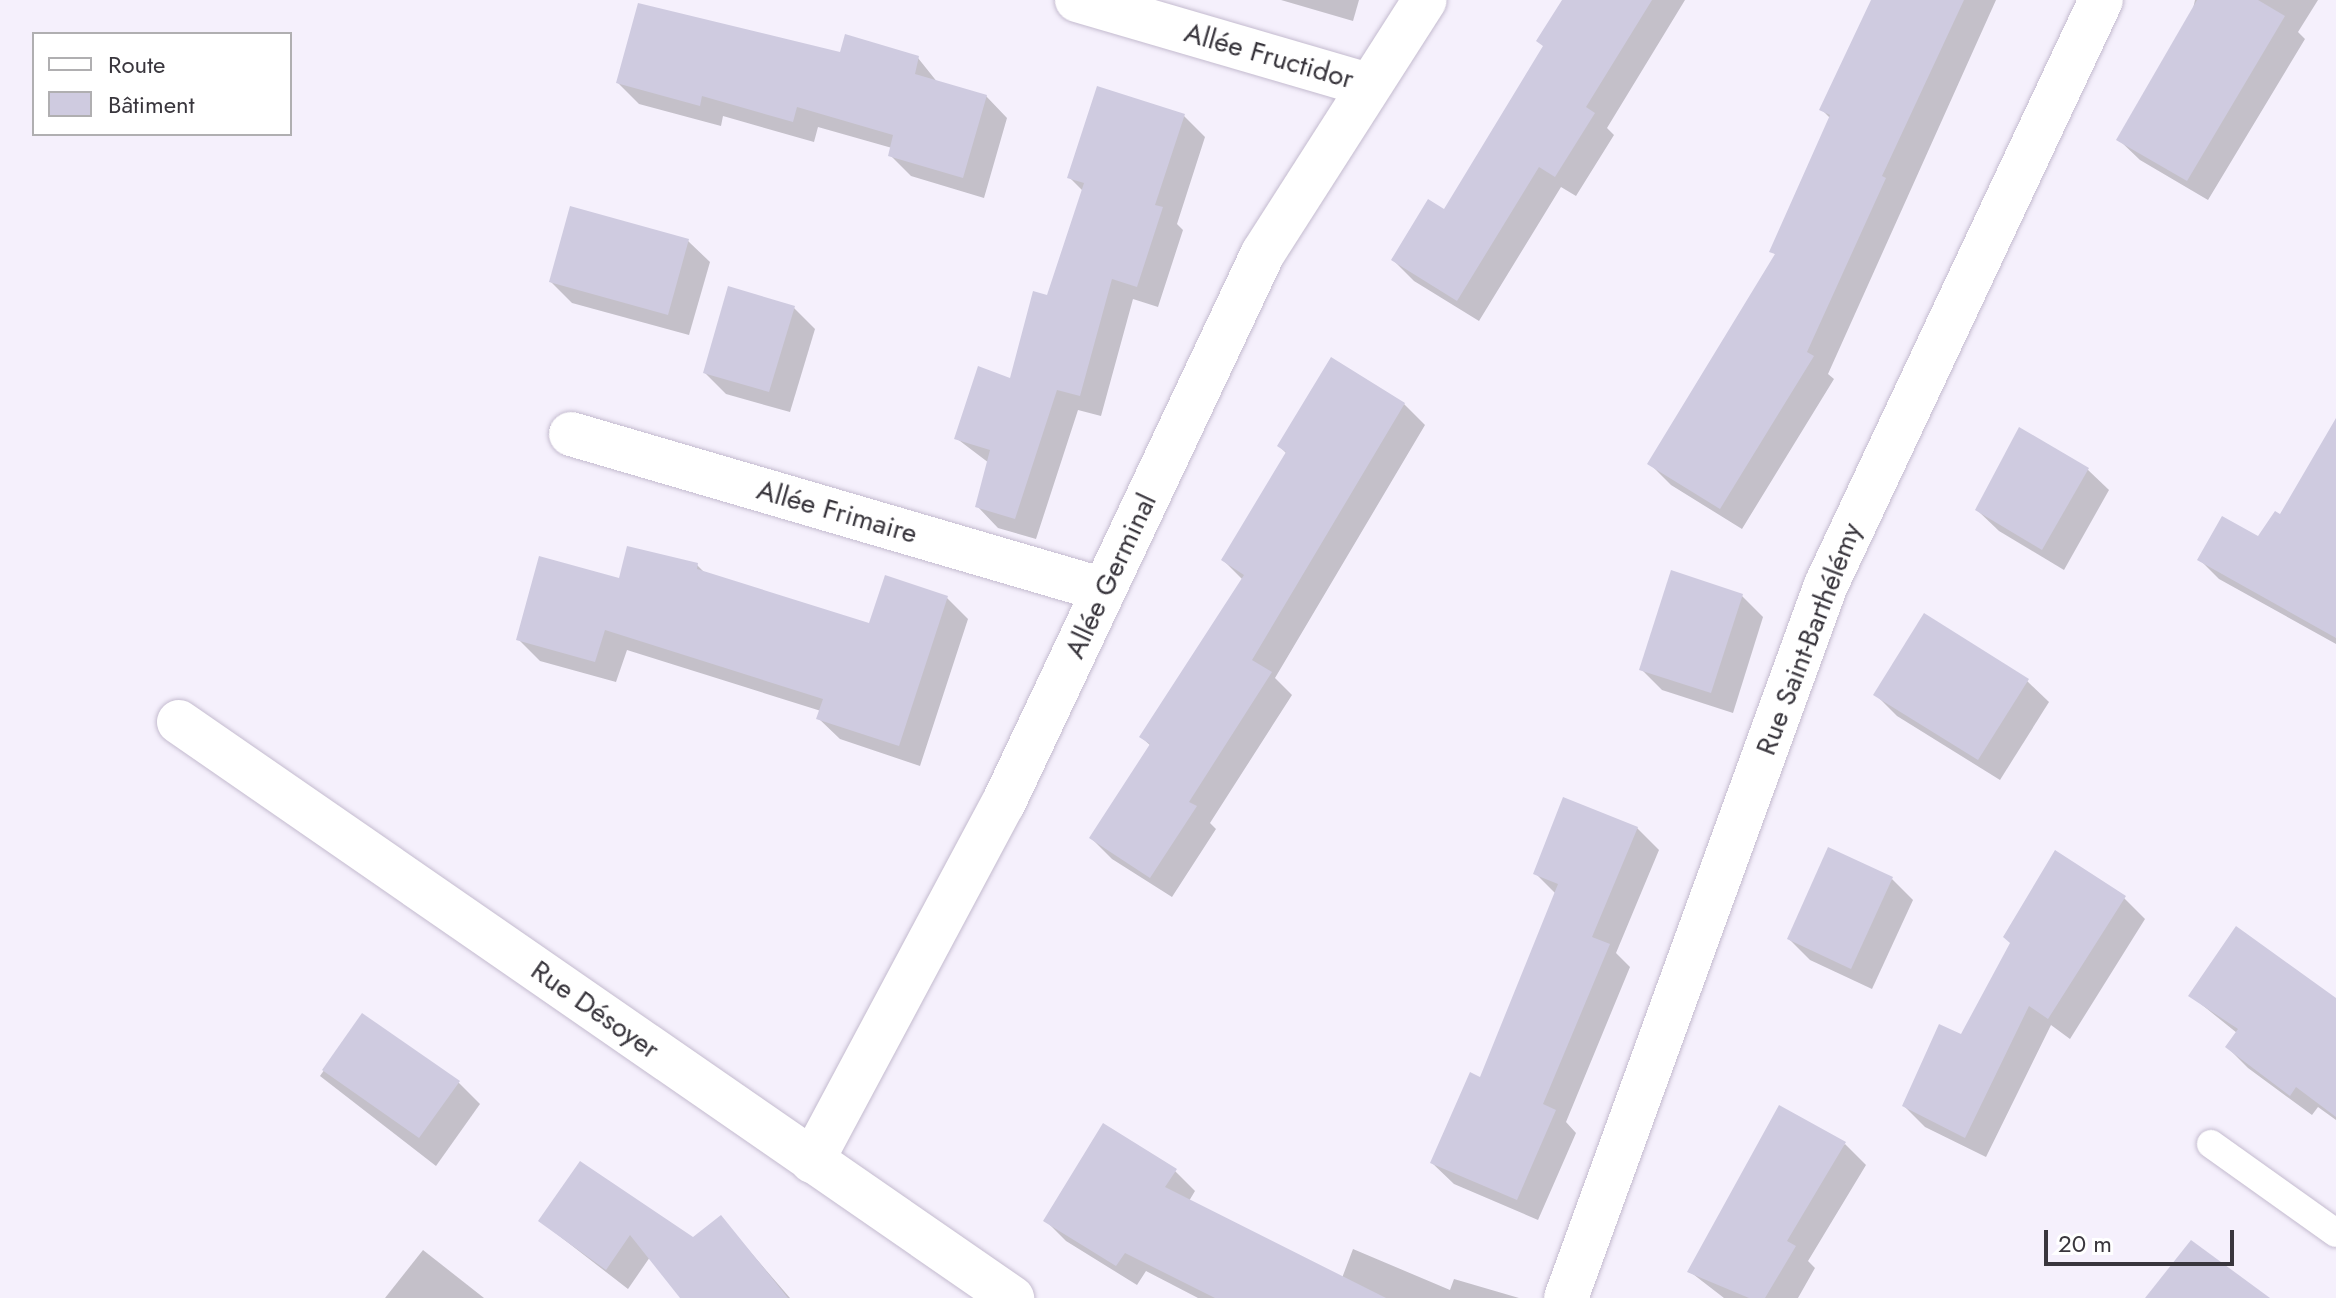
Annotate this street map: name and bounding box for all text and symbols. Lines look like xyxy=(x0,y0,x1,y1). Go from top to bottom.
street label: Allée Fructidor xyxy=(1180,16,1358,96)
legend xyxy=(32,32,292,136)
text: Route xyxy=(108,47,165,82)
text: Bâtiment xyxy=(108,87,194,122)
street label: Allée Frimaire xyxy=(753,473,921,551)
street label: Allée Germinal xyxy=(1058,488,1164,664)
street label: Rue Saint-Barthélémy xyxy=(1749,518,1869,760)
street label: Rue Désoyer xyxy=(524,954,666,1066)
scale bar xyxy=(2048,1214,2238,1264)
text: 20 m xyxy=(2058,1226,2112,1261)

